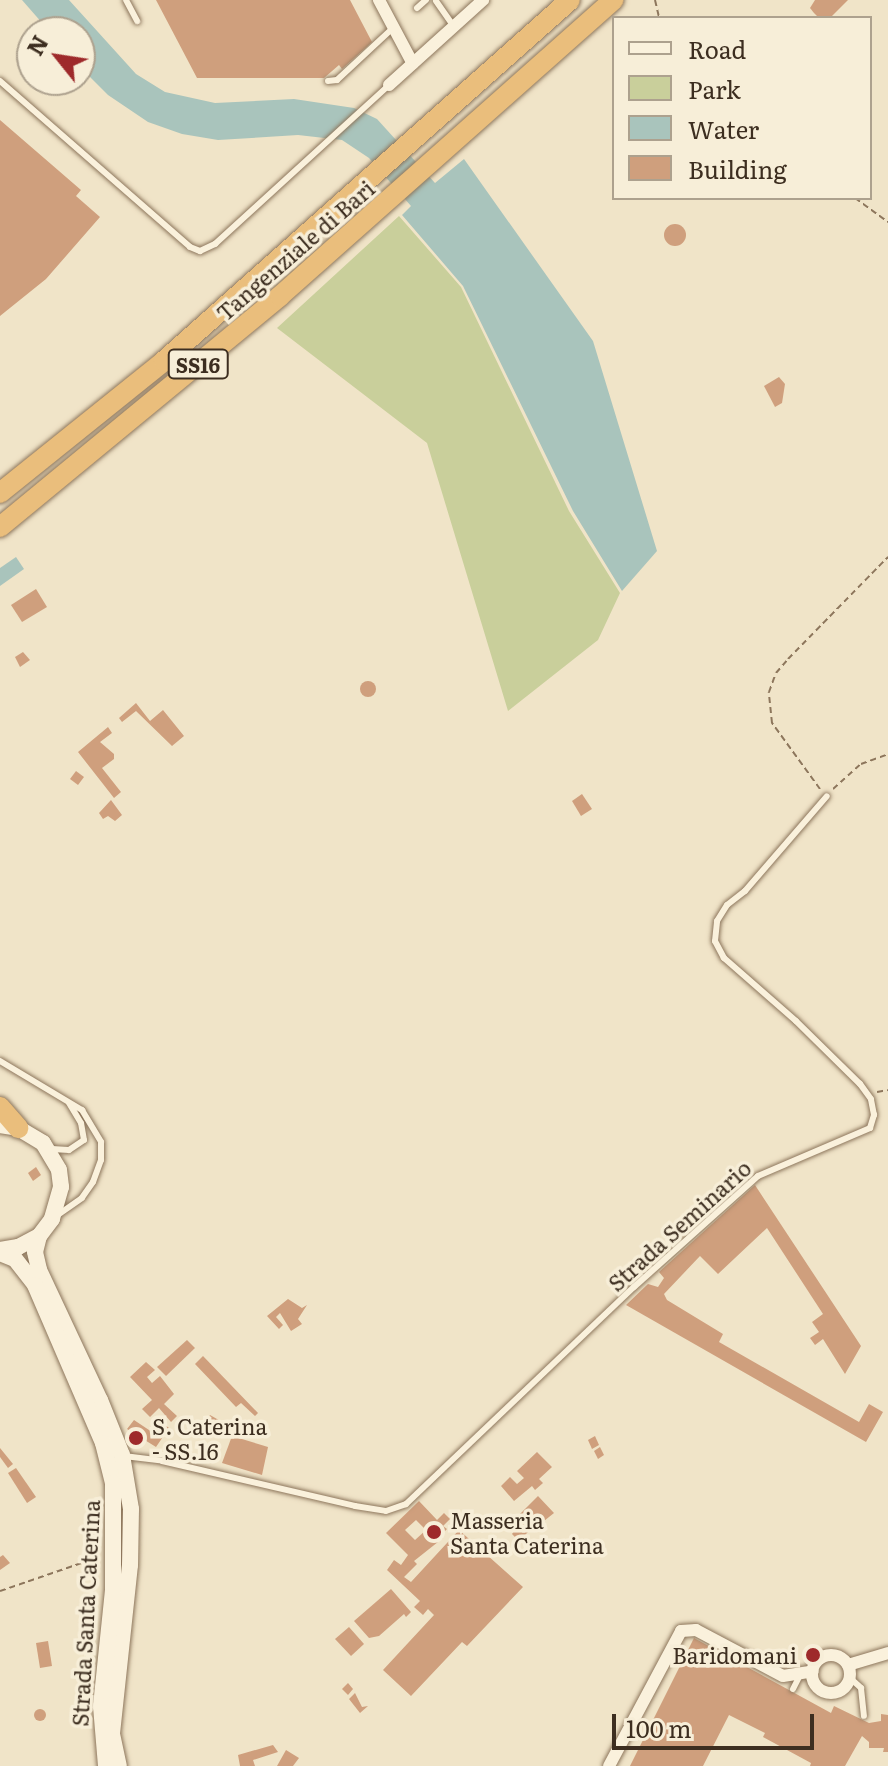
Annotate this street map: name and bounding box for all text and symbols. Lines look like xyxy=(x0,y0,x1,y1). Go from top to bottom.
north arrow xyxy=(16,16,96,96)
legend xyxy=(612,16,872,200)
text: N xyxy=(18,29,55,61)
text: Road xyxy=(688,31,746,66)
text: Park xyxy=(688,71,741,106)
text: Water xyxy=(688,111,759,146)
text: Building xyxy=(688,151,787,186)
street label: Tangenziale di Bari xyxy=(211,174,379,326)
road number: SS16 xyxy=(166,348,230,380)
street label: Strada Seminario xyxy=(602,1154,756,1296)
place label: S. Caterina - SS.16 xyxy=(152,1412,267,1464)
marker: S. Caterina - SS.16 xyxy=(127,1429,145,1447)
street label: Strada Santa Caterina xyxy=(66,1499,104,1727)
place label: Masseria Santa Caterina xyxy=(450,1506,604,1558)
marker: Masseria Santa Caterina xyxy=(425,1523,443,1541)
place label: Baridomani xyxy=(672,1642,797,1668)
marker: Baridomani xyxy=(804,1646,822,1664)
scale bar xyxy=(616,1698,818,1748)
text: 100 m xyxy=(626,1710,692,1745)

